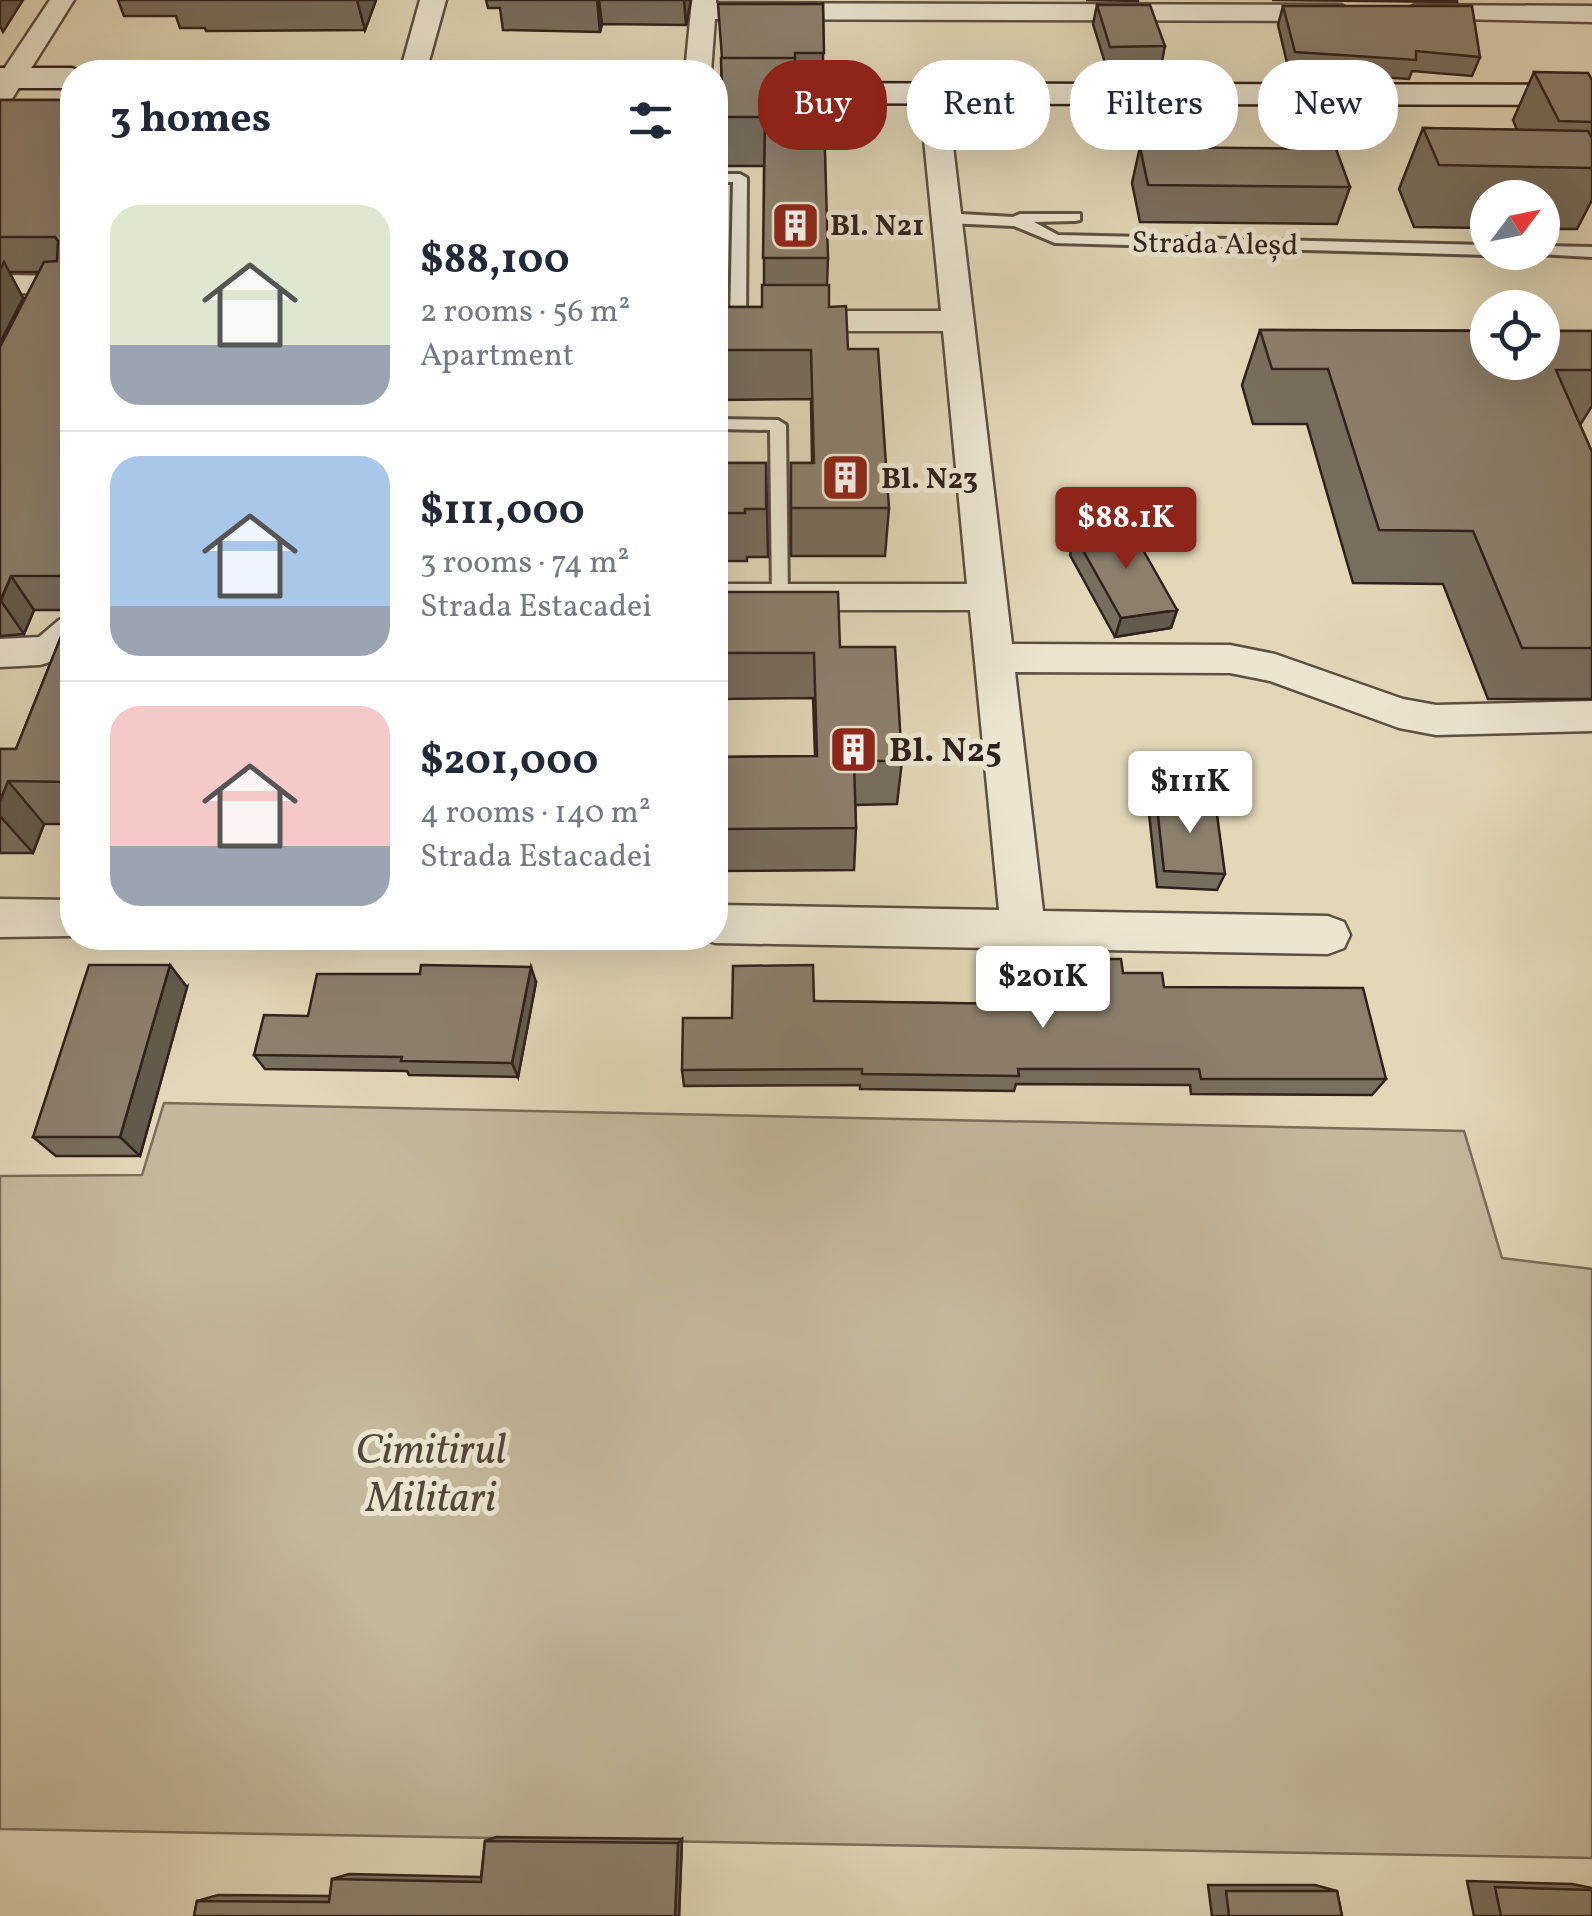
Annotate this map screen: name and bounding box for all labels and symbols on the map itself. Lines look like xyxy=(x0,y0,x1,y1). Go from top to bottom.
north arrow xyxy=(1470,180,1560,270)
building icon: Bl. N21 xyxy=(769,199,821,251)
place label: Bl. N21 xyxy=(830,206,924,248)
street label: Strada Aleșd xyxy=(1131,223,1299,267)
building icon: Bl. N23 xyxy=(820,452,872,504)
place label: Bl. N23 xyxy=(881,459,978,501)
pin: $88.1K xyxy=(1045,487,1207,572)
building icon: Bl. N25 xyxy=(828,723,880,775)
place label: Bl. N25 xyxy=(889,728,1002,776)
pin: $111K xyxy=(1120,751,1260,836)
pin: $201K xyxy=(973,946,1113,1031)
park label: Cimitirul Militari xyxy=(355,1423,507,1530)

